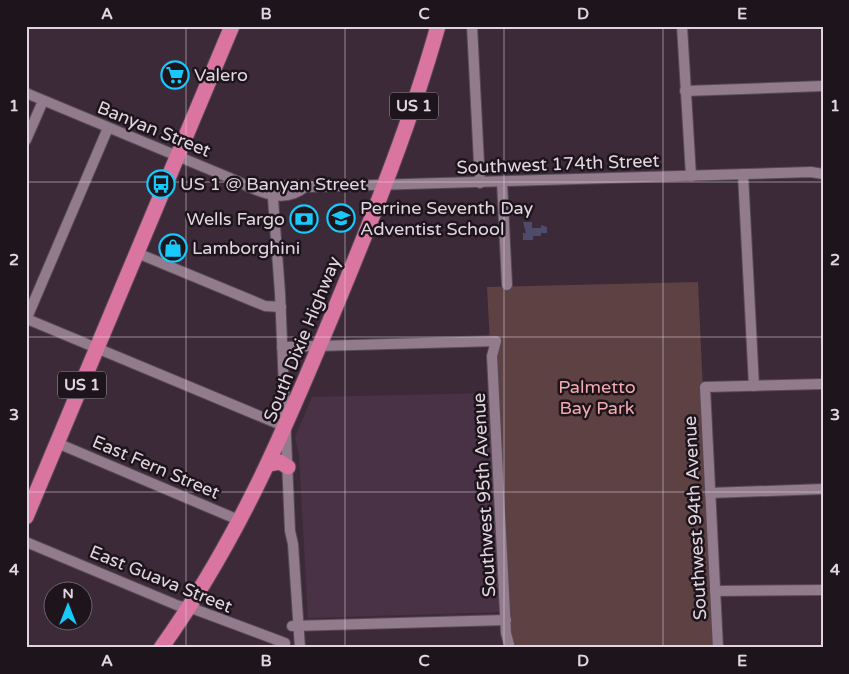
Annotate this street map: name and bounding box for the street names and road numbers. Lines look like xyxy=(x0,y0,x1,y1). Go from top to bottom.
road number: US 1 xyxy=(390,92,438,120)
street label: Banyan Street xyxy=(94,96,214,162)
street label: Southwest 174th Street xyxy=(456,149,660,179)
street label: South Dixie Highway xyxy=(259,253,345,425)
road number: US 1 xyxy=(58,372,106,398)
street label: Southwest 95th Avenue xyxy=(468,392,500,598)
street label: Southwest 94th Avenue xyxy=(679,415,711,621)
street label: East Fern Street xyxy=(89,430,223,504)
street label: East Guava Street xyxy=(87,540,236,618)

